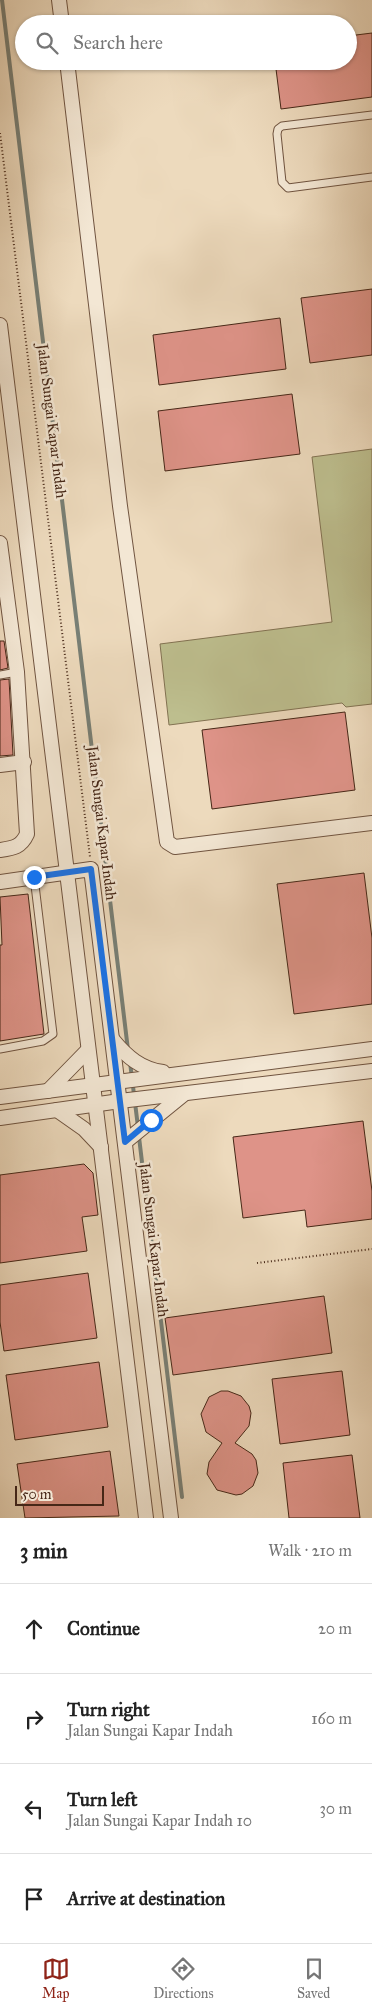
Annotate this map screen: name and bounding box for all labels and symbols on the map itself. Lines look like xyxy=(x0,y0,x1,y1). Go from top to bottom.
street label: Jalan Sungai Kapar Indah xyxy=(32,341,70,500)
street label: Jalan Sungai Kapar Indah xyxy=(82,743,120,902)
route end xyxy=(23,866,46,889)
route start xyxy=(140,1109,163,1132)
street label: Jalan Sungai Kapar Indah xyxy=(134,1160,172,1319)
scale bar xyxy=(15,1483,104,1506)

